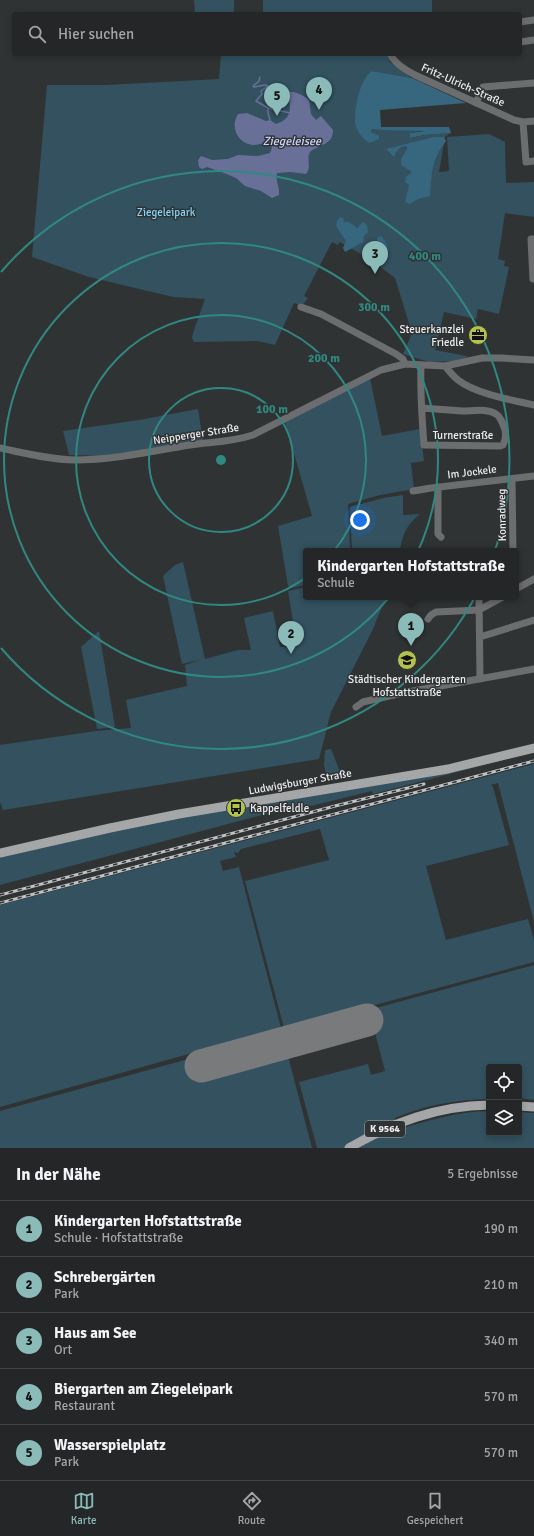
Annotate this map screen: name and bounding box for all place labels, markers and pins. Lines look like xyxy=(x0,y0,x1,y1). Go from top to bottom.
pin: 4 xyxy=(306,77,332,110)
pin: 5 xyxy=(264,83,290,116)
pin: 3 xyxy=(362,241,388,274)
place label: Steuerkanzlei Friedle xyxy=(399,323,464,349)
office icon: Steuerkanzlei Friedle xyxy=(467,324,489,346)
centre of rings xyxy=(214,453,228,467)
pin: 1 xyxy=(398,613,424,646)
pin: 2 xyxy=(278,621,304,654)
school or university icon: Städtischer Kindergarten Hofstattstraße xyxy=(396,649,418,671)
place label: Städtischer Kindergarten Hofstattstraße xyxy=(348,673,466,699)
bus stop icon: Kappelfeldle xyxy=(225,797,247,819)
place label: Kappelfeldle xyxy=(250,802,309,815)

